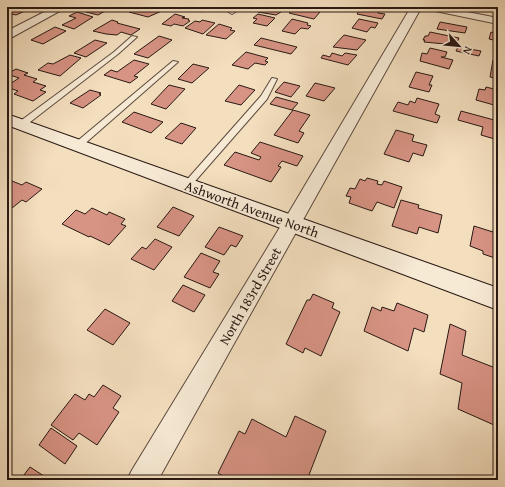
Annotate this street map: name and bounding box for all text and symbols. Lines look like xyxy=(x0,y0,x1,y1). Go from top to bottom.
north arrow xyxy=(439,26,479,66)
text: N xyxy=(459,44,477,58)
street label: Ashworth Avenue North xyxy=(182,175,322,243)
street label: North 183rd Street xyxy=(214,243,286,349)

